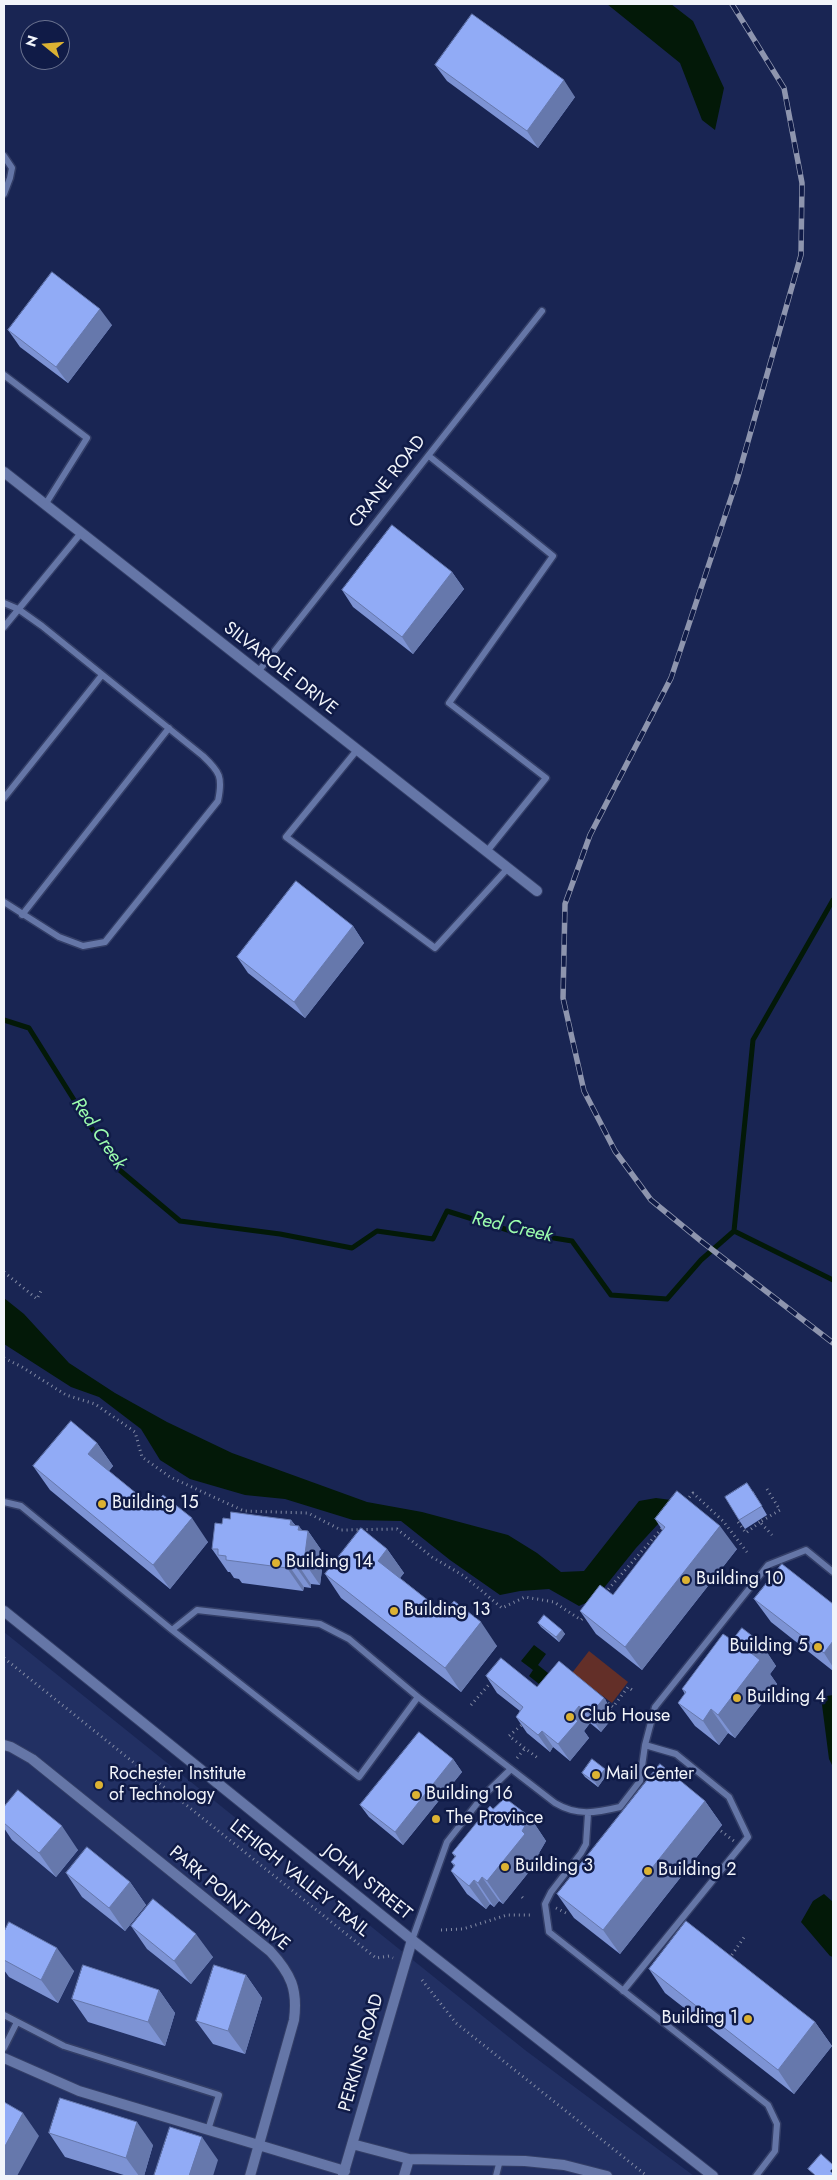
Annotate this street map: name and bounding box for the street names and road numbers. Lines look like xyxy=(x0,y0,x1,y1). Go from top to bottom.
street label: CRANE ROAD xyxy=(345,431,431,533)
street label: SILVAROLE DRIVE xyxy=(219,618,341,720)
street label: LEHIGH VALLEY TRAIL xyxy=(225,1816,373,1942)
street label: JOHN STREET xyxy=(319,1841,415,1925)
street label: PARK POINT DRIVE xyxy=(164,1842,294,1956)
street label: PERKINS ROAD xyxy=(335,1992,389,2114)

